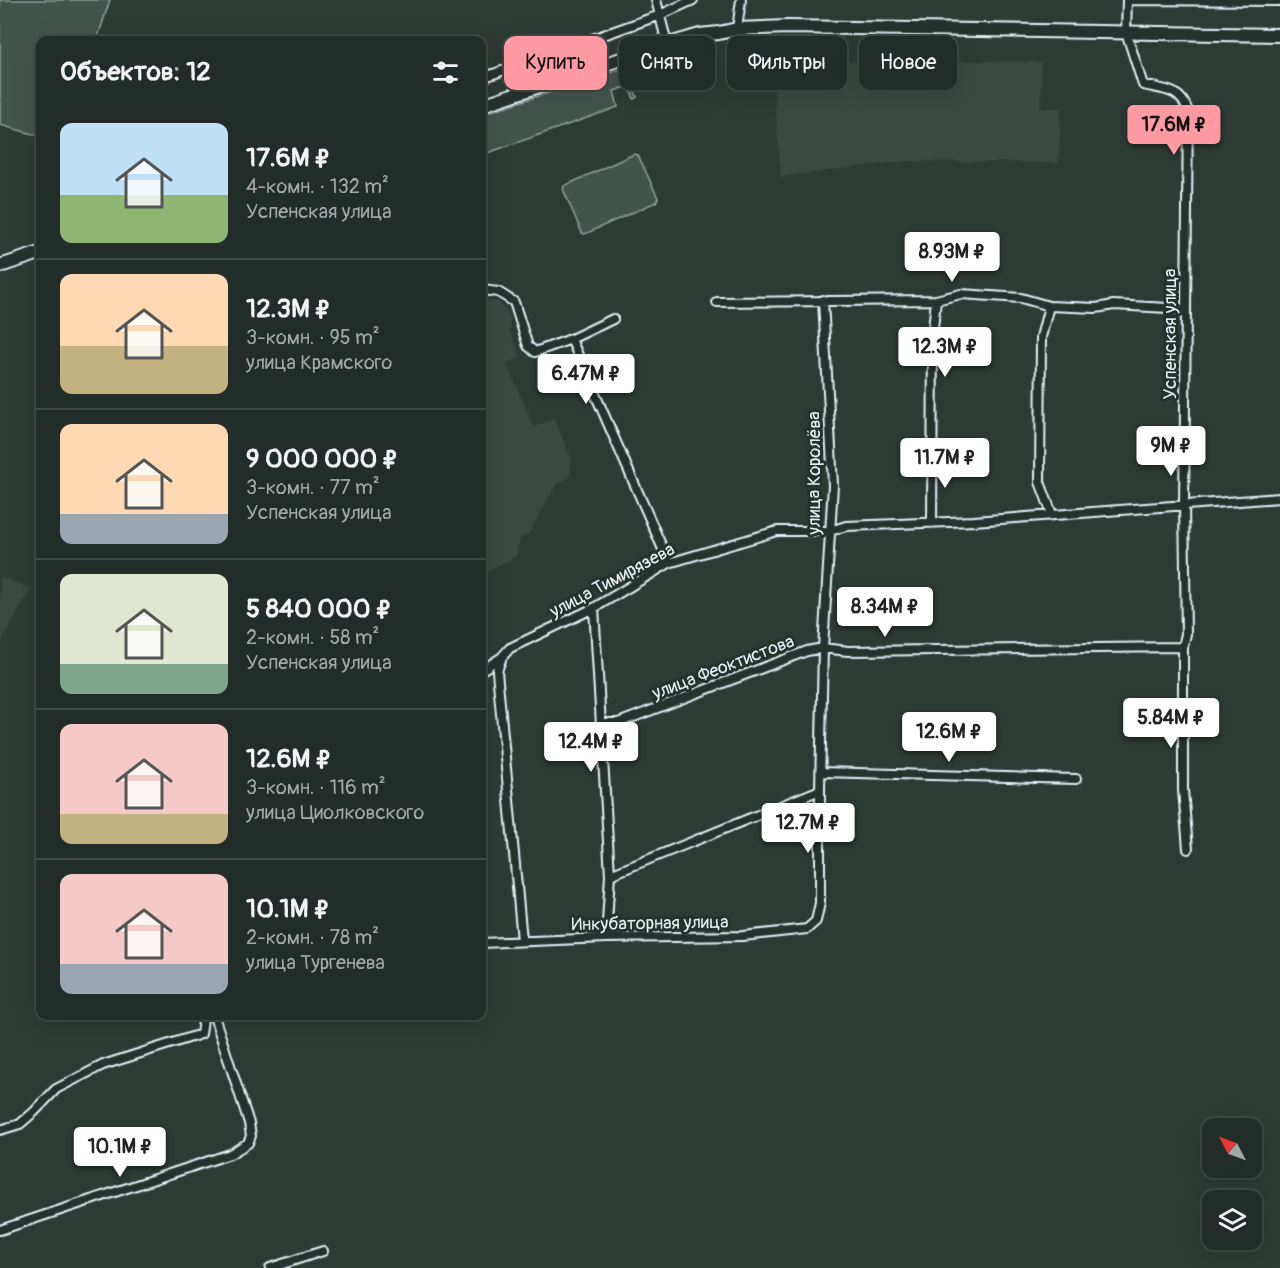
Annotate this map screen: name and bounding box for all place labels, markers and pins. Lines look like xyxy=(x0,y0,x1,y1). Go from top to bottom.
pin: 17.6M ₽ xyxy=(1119,105,1229,156)
pin: 8.93M ₽ xyxy=(897,232,1007,283)
pin: 12.3M ₽ xyxy=(890,327,1000,378)
pin: 6.47M ₽ xyxy=(531,354,641,405)
pin: 9M ₽ xyxy=(1135,426,1207,477)
pin: 11.7M ₽ xyxy=(890,438,1000,489)
pin: 8.34M ₽ xyxy=(830,587,940,638)
pin: 5.84M ₽ xyxy=(1116,698,1226,749)
pin: 12.6M ₽ xyxy=(894,712,1004,763)
pin: 12.4M ₽ xyxy=(536,722,646,773)
pin: 12.7M ₽ xyxy=(753,803,863,854)
pin: 10.1M ₽ xyxy=(65,1127,175,1178)

